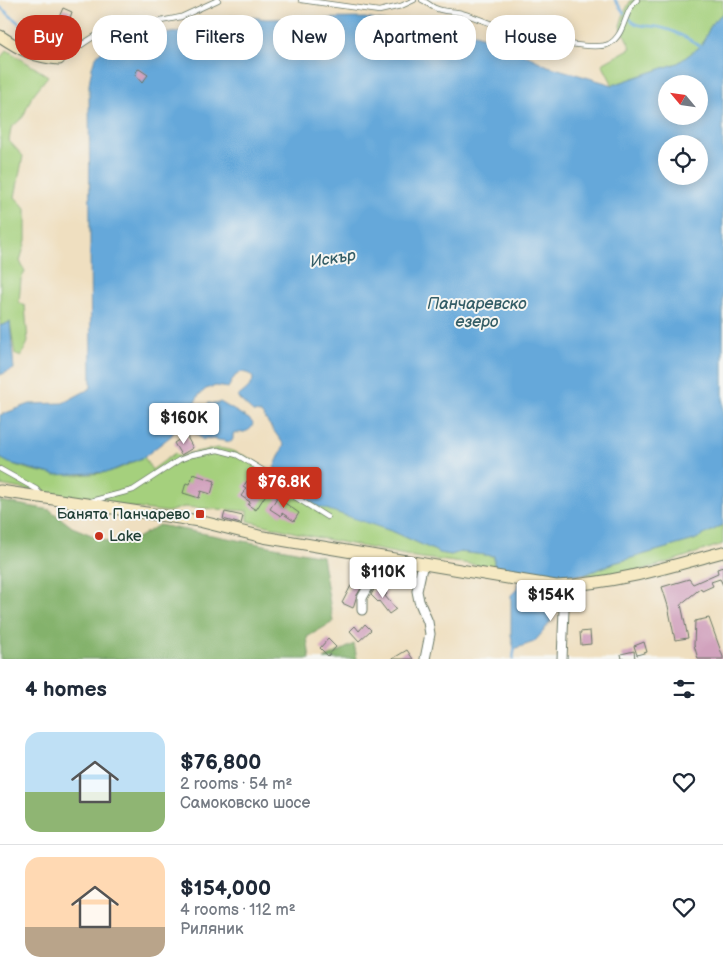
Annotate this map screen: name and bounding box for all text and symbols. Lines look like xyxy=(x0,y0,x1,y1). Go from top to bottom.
chip: Buy xyxy=(15,15,82,60)
chip: Rent xyxy=(92,15,167,60)
chip: Filters xyxy=(177,15,263,60)
chip: New xyxy=(273,15,345,60)
chip: Apartment xyxy=(355,15,476,60)
chip: House xyxy=(486,15,575,60)
north arrow xyxy=(658,75,708,125)
map controls xyxy=(658,75,708,185)
button: locate xyxy=(658,135,708,185)
water label: Искър xyxy=(309,246,357,272)
water label: Панчаревско езеро xyxy=(427,295,527,332)
pin: $160K xyxy=(149,402,219,445)
text: $160K xyxy=(160,409,208,428)
pin: $76.8K xyxy=(243,466,325,509)
text: $76.8K xyxy=(258,473,310,492)
place label: Банята Панчарево xyxy=(57,505,190,524)
marker: Банята Панчарево xyxy=(194,508,206,520)
place label: Lake xyxy=(109,527,142,546)
marker: Lake xyxy=(93,530,105,542)
pin: $110K xyxy=(348,556,418,599)
text: $110K xyxy=(361,563,405,582)
pin: $154K xyxy=(516,580,586,622)
text: $154K xyxy=(528,586,574,605)
icon: filters xyxy=(670,675,698,703)
text: 4 homes xyxy=(25,677,107,702)
text: $76,800 xyxy=(180,750,261,775)
icon: home xyxy=(65,752,125,812)
icon: heart xyxy=(670,768,698,796)
text: 2 rooms · 54 m² xyxy=(180,775,292,794)
text: Самоковско шосе xyxy=(180,794,310,813)
text: $154,000 xyxy=(180,876,271,901)
icon: home xyxy=(65,877,125,937)
icon: heart xyxy=(670,893,698,921)
text: 4 rooms · 112 m² xyxy=(180,901,296,920)
text: Риляник xyxy=(180,920,244,939)

